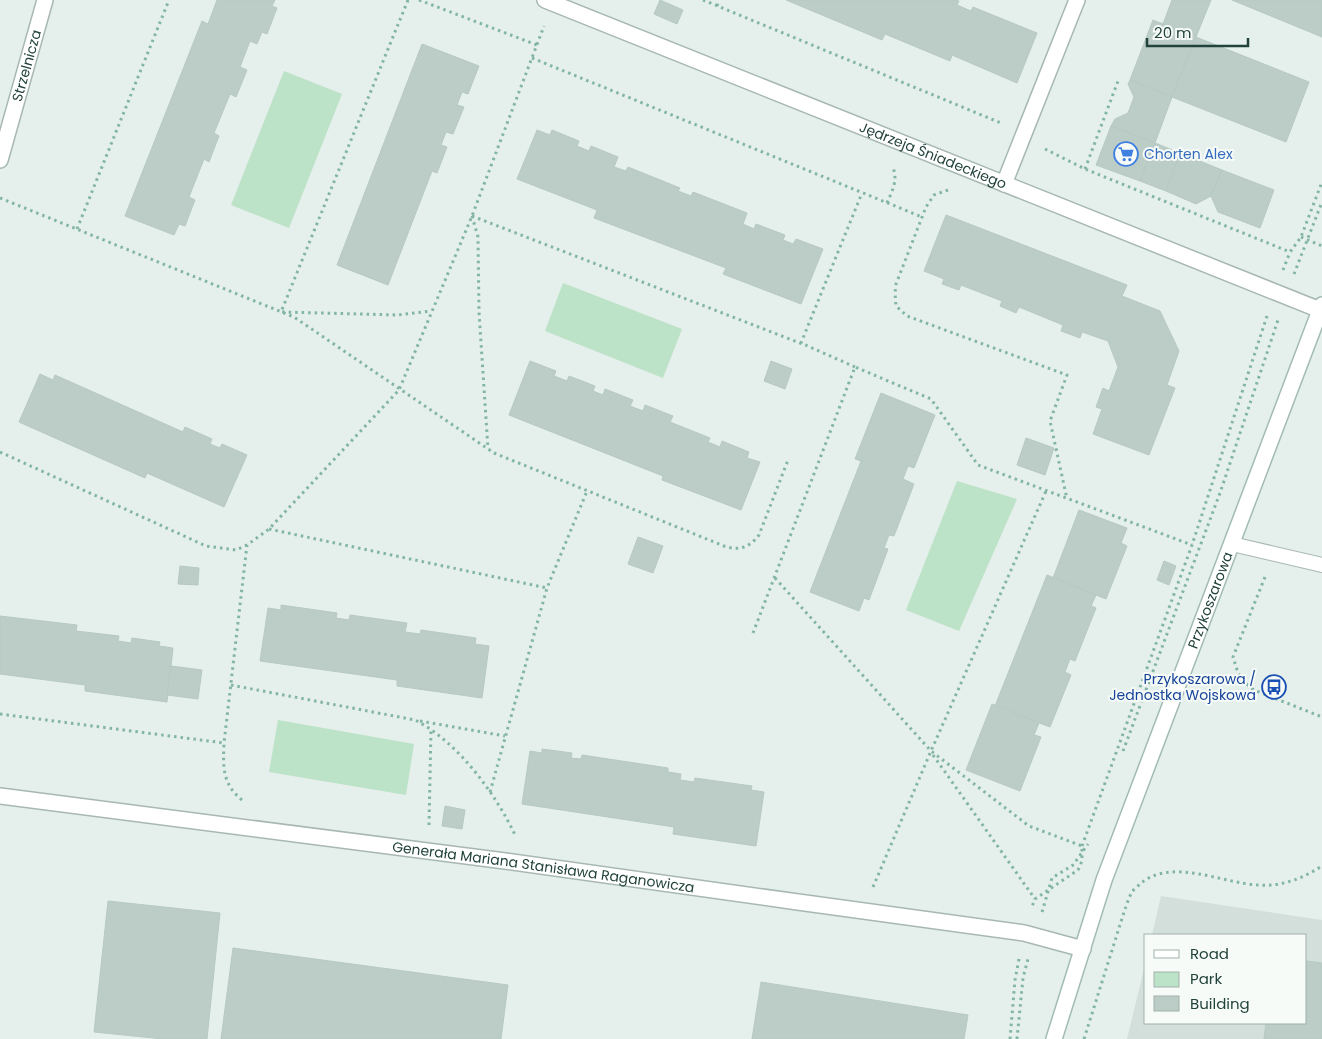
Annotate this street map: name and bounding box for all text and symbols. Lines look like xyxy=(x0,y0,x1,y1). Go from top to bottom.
scale bar xyxy=(1147,15,1248,47)
text: 20 m xyxy=(1154,22,1192,43)
street label: Strzelnicza xyxy=(7,27,46,104)
street label: Jędrzeja Śniadeckiego xyxy=(856,117,1010,194)
supermarket icon: Chorten Alex xyxy=(1113,141,1139,167)
place label: Chorten Alex xyxy=(1144,144,1233,164)
street label: Przykoszarowa xyxy=(1183,549,1238,651)
place label: Przykoszarowa / Jednostka Wojskowa xyxy=(1109,669,1256,705)
bus stop icon: Przykoszarowa / Jednostka Wojskowa xyxy=(1261,674,1287,700)
street label: Generała Mariana Stanisława Raganowicza xyxy=(391,837,696,897)
legend xyxy=(1144,934,1307,1024)
text: Road xyxy=(1190,943,1229,964)
text: Park xyxy=(1190,968,1222,989)
text: Building xyxy=(1190,993,1250,1014)

